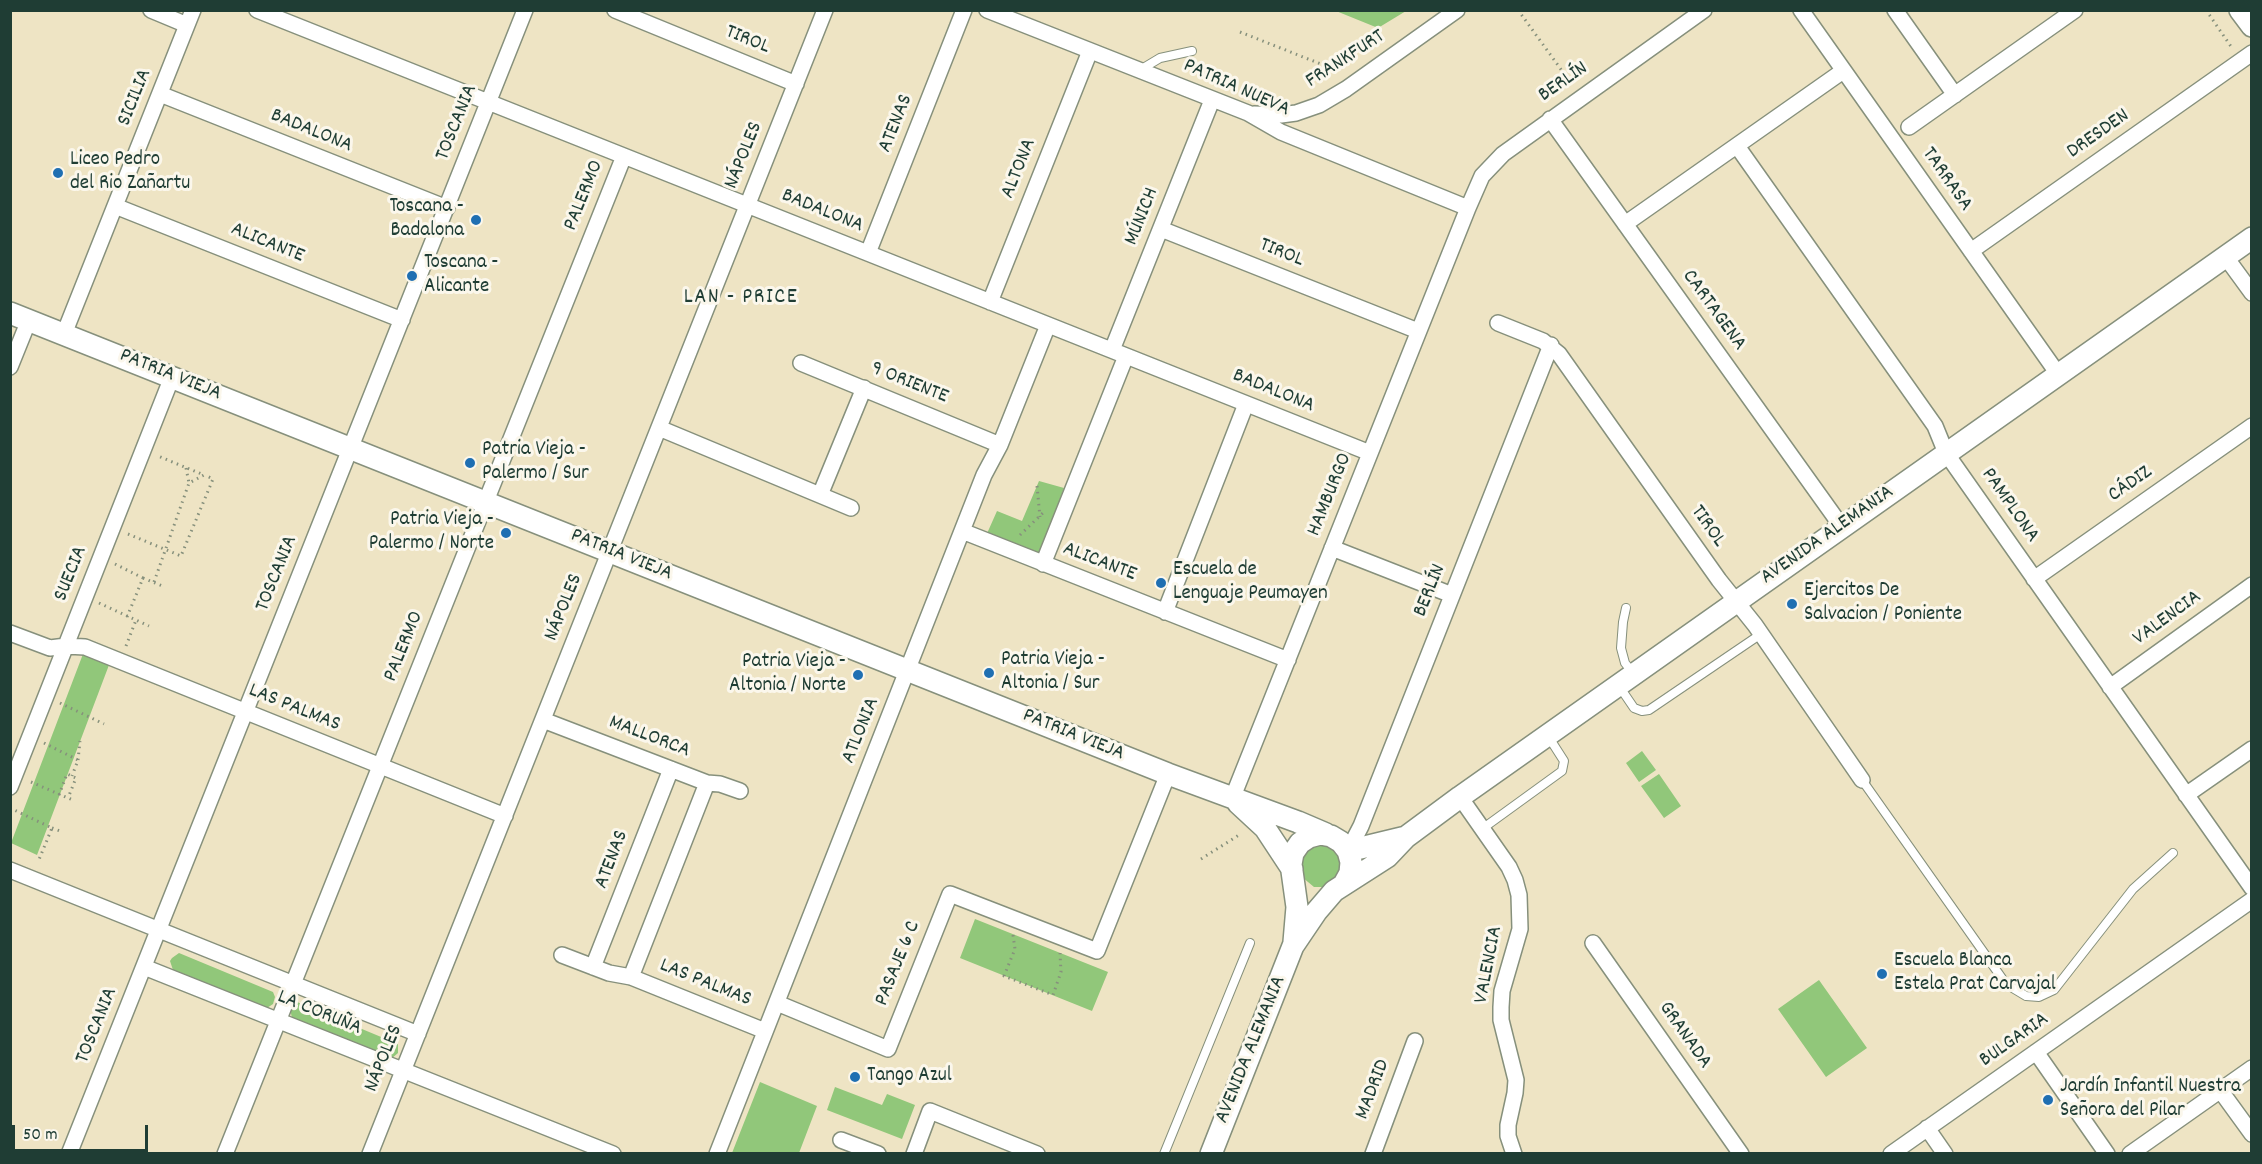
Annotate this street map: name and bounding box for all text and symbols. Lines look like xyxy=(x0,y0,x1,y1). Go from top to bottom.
street label: TIROL xyxy=(721,21,773,61)
street label: FRANKFURT xyxy=(1302,25,1390,95)
street label: PATRIA NUEVA xyxy=(1179,54,1293,124)
street label: BERLÍN xyxy=(1534,57,1594,109)
street label: SICILIA xyxy=(113,66,159,130)
street label: TOSCANIA xyxy=(431,81,485,165)
street label: ATENAS xyxy=(874,91,920,157)
street label: BADALONA xyxy=(266,104,356,160)
street label: DRESDEN xyxy=(2063,104,2135,166)
street label: NÁPOLES xyxy=(720,119,770,193)
street label: ALTONA xyxy=(997,135,1043,203)
street label: TARRASA xyxy=(1915,143,1977,217)
place label: Liceo Pedro del Rio Zañartu xyxy=(70,148,190,198)
street label: PALERMO xyxy=(560,157,610,235)
marker: Liceo Pedro del Rio Zañartu xyxy=(51,166,65,180)
street label: BADALONA xyxy=(777,184,867,240)
street label: MÚNICH xyxy=(1120,185,1166,249)
place label: Toscana - Badalona xyxy=(389,195,464,245)
marker: Toscana - Badalona xyxy=(469,213,483,227)
street label: ALICANTE xyxy=(227,218,307,270)
street label: TIROL xyxy=(1255,234,1307,274)
place label: Toscana - Alicante xyxy=(424,251,499,301)
street label: CARTAGENA xyxy=(1675,266,1751,356)
marker: Toscana - Alicante xyxy=(405,269,419,283)
district label: LAN - PRICE xyxy=(684,286,798,312)
street label: PATRIA VIEJA xyxy=(115,344,225,408)
street label: 9 ORIENTE xyxy=(867,357,951,411)
street label: BADALONA xyxy=(1228,364,1318,420)
place label: Patria Vieja - Palermo / Sur xyxy=(482,438,589,488)
street label: HAMBURGO xyxy=(1303,450,1359,540)
marker: Patria Vieja - Palermo / Sur xyxy=(463,456,477,470)
street label: CÁDIZ xyxy=(2104,461,2158,509)
street label: PAMPLONA xyxy=(1974,464,2044,548)
street label: AVENIDA ALEMANIA xyxy=(1757,481,1899,591)
street label: TIROL xyxy=(1684,501,1730,553)
place label: Patria Vieja - Palermo / Norte xyxy=(369,508,494,558)
street label: PATRIA VIEJA xyxy=(566,524,676,588)
marker: Patria Vieja - Palermo / Norte xyxy=(499,526,513,540)
street label: TOSCANIA xyxy=(251,532,305,616)
street label: ALICANTE xyxy=(1059,537,1139,589)
street label: SUECIA xyxy=(50,543,94,605)
place label: Escuela de Lenguaje Peumayen xyxy=(1173,558,1328,608)
street label: BERLÍN xyxy=(1409,561,1453,621)
street label: NÁPOLES xyxy=(540,571,590,645)
marker: Escuela de Lenguaje Peumayen xyxy=(1154,576,1168,590)
place label: Ejercitos De Salvacion / Poniente xyxy=(1804,579,1962,629)
street label: VALENCIA xyxy=(2129,586,2207,652)
marker: Ejercitos De Salvacion / Poniente xyxy=(1785,597,1799,611)
street label: PALERMO xyxy=(380,608,430,686)
place label: Patria Vieja - Altonia / Sur xyxy=(1001,648,1105,698)
place label: Patria Vieja - Altonia / Norte xyxy=(729,650,846,700)
marker: Patria Vieja - Altonia / Sur xyxy=(982,666,996,680)
marker: Patria Vieja - Altonia / Norte xyxy=(851,668,865,682)
street label: LAS PALMAS xyxy=(244,679,344,739)
street label: ATLONIA xyxy=(837,694,887,768)
street label: PATRIA VIEJA xyxy=(1018,704,1128,768)
street label: MALLORCA xyxy=(605,711,693,765)
street label: ATENAS xyxy=(590,827,636,893)
street label: PASAJE 6 C xyxy=(871,918,927,1010)
street label: VALENCIA xyxy=(1470,924,1510,1006)
place label: Escuela Blanca Estela Prat Carvajal xyxy=(1894,949,2056,999)
street label: LAS PALMAS xyxy=(655,954,755,1014)
marker: Escuela Blanca Estela Prat Carvajal xyxy=(1875,967,1889,981)
street label: AVENIDA ALEMANIA xyxy=(1211,973,1293,1127)
street label: TOSCANIA xyxy=(71,984,125,1068)
street label: LA CORUÑA xyxy=(273,986,365,1042)
street label: GRANADA xyxy=(1652,997,1716,1075)
street label: BULGARIA xyxy=(1975,1008,2055,1074)
street label: NÁPOLES xyxy=(360,1022,410,1096)
street label: MADRID xyxy=(1351,1056,1397,1124)
place label: Tango Azul xyxy=(867,1064,952,1090)
marker: Tango Azul xyxy=(848,1070,862,1084)
place label: Jardín Infantil Nuestra Señora del Pilar xyxy=(2060,1075,2241,1125)
marker: Jardín Infantil Nuestra Señora del Pilar xyxy=(2041,1093,2055,1107)
scale bar xyxy=(15,1113,152,1151)
text: 50 m xyxy=(23,1123,58,1148)

